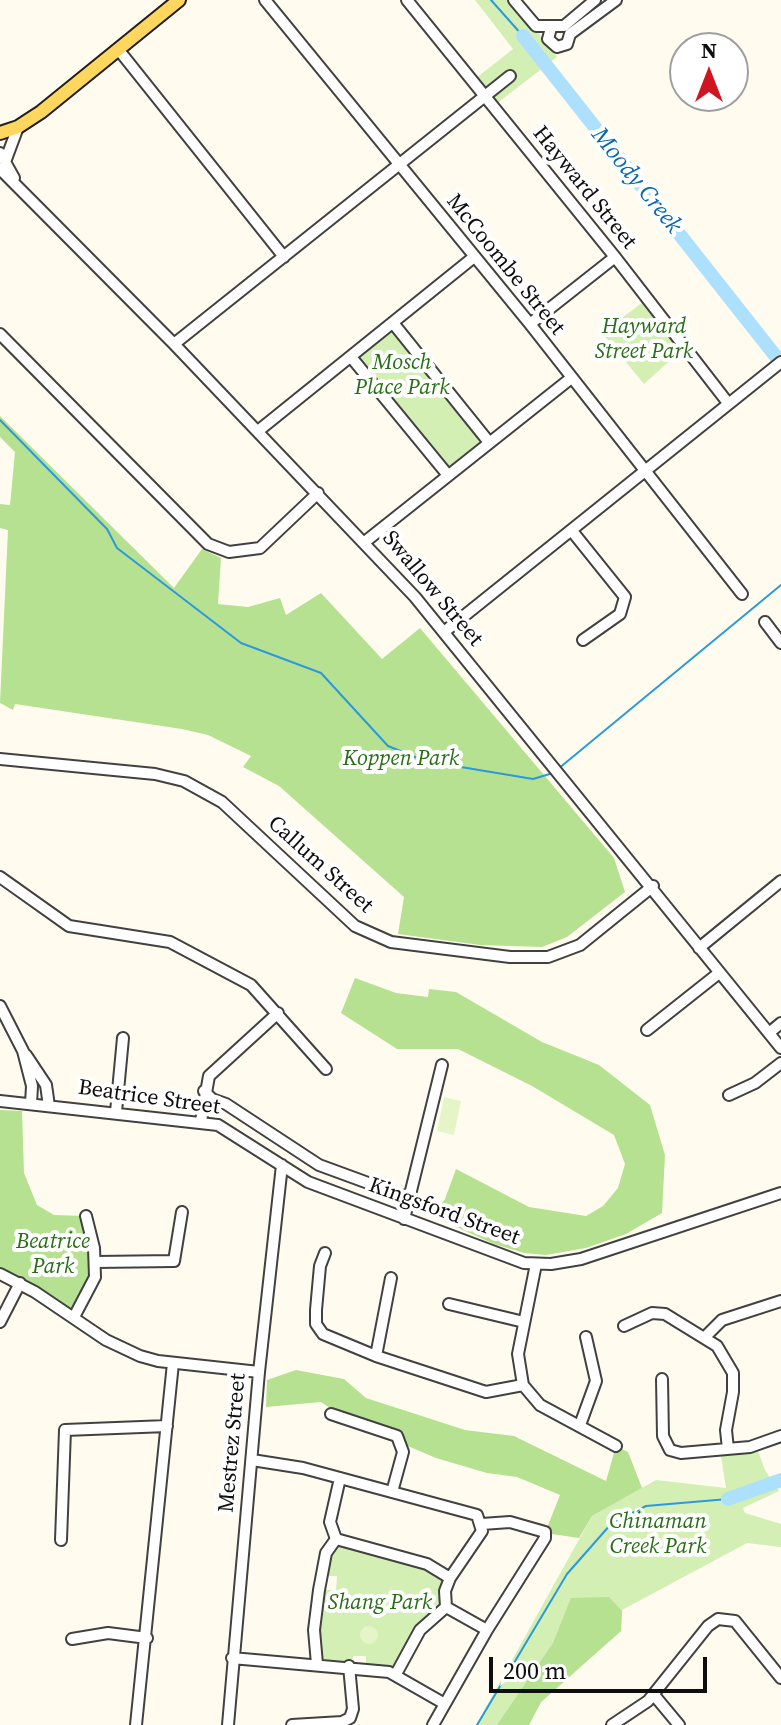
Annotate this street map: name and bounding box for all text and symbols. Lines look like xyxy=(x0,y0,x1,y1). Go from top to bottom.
north arrow xyxy=(669,32,749,112)
text: N xyxy=(701,35,717,65)
street label: Hayward Street xyxy=(526,121,642,255)
water label: Moody Creek xyxy=(584,122,688,240)
street label: McCoombe Street xyxy=(440,189,570,341)
park label: Hayward Street Park xyxy=(595,314,693,366)
park label: Mosch Place Park xyxy=(354,350,450,402)
street label: Swallow Street xyxy=(376,526,488,652)
park label: Koppen Park xyxy=(343,746,459,772)
street label: Callum Street xyxy=(262,811,378,919)
street label: Beatrice Street xyxy=(76,1075,222,1121)
street label: Kingsford Street xyxy=(365,1172,523,1252)
park label: Beatrice Park xyxy=(16,1229,90,1280)
street label: Mestrez Street xyxy=(214,1372,252,1514)
park label: Chinaman Creek Park xyxy=(609,1509,707,1560)
park label: Shang Park xyxy=(328,1590,432,1616)
scale bar xyxy=(493,1641,711,1691)
text: 200 m xyxy=(503,1654,566,1687)

